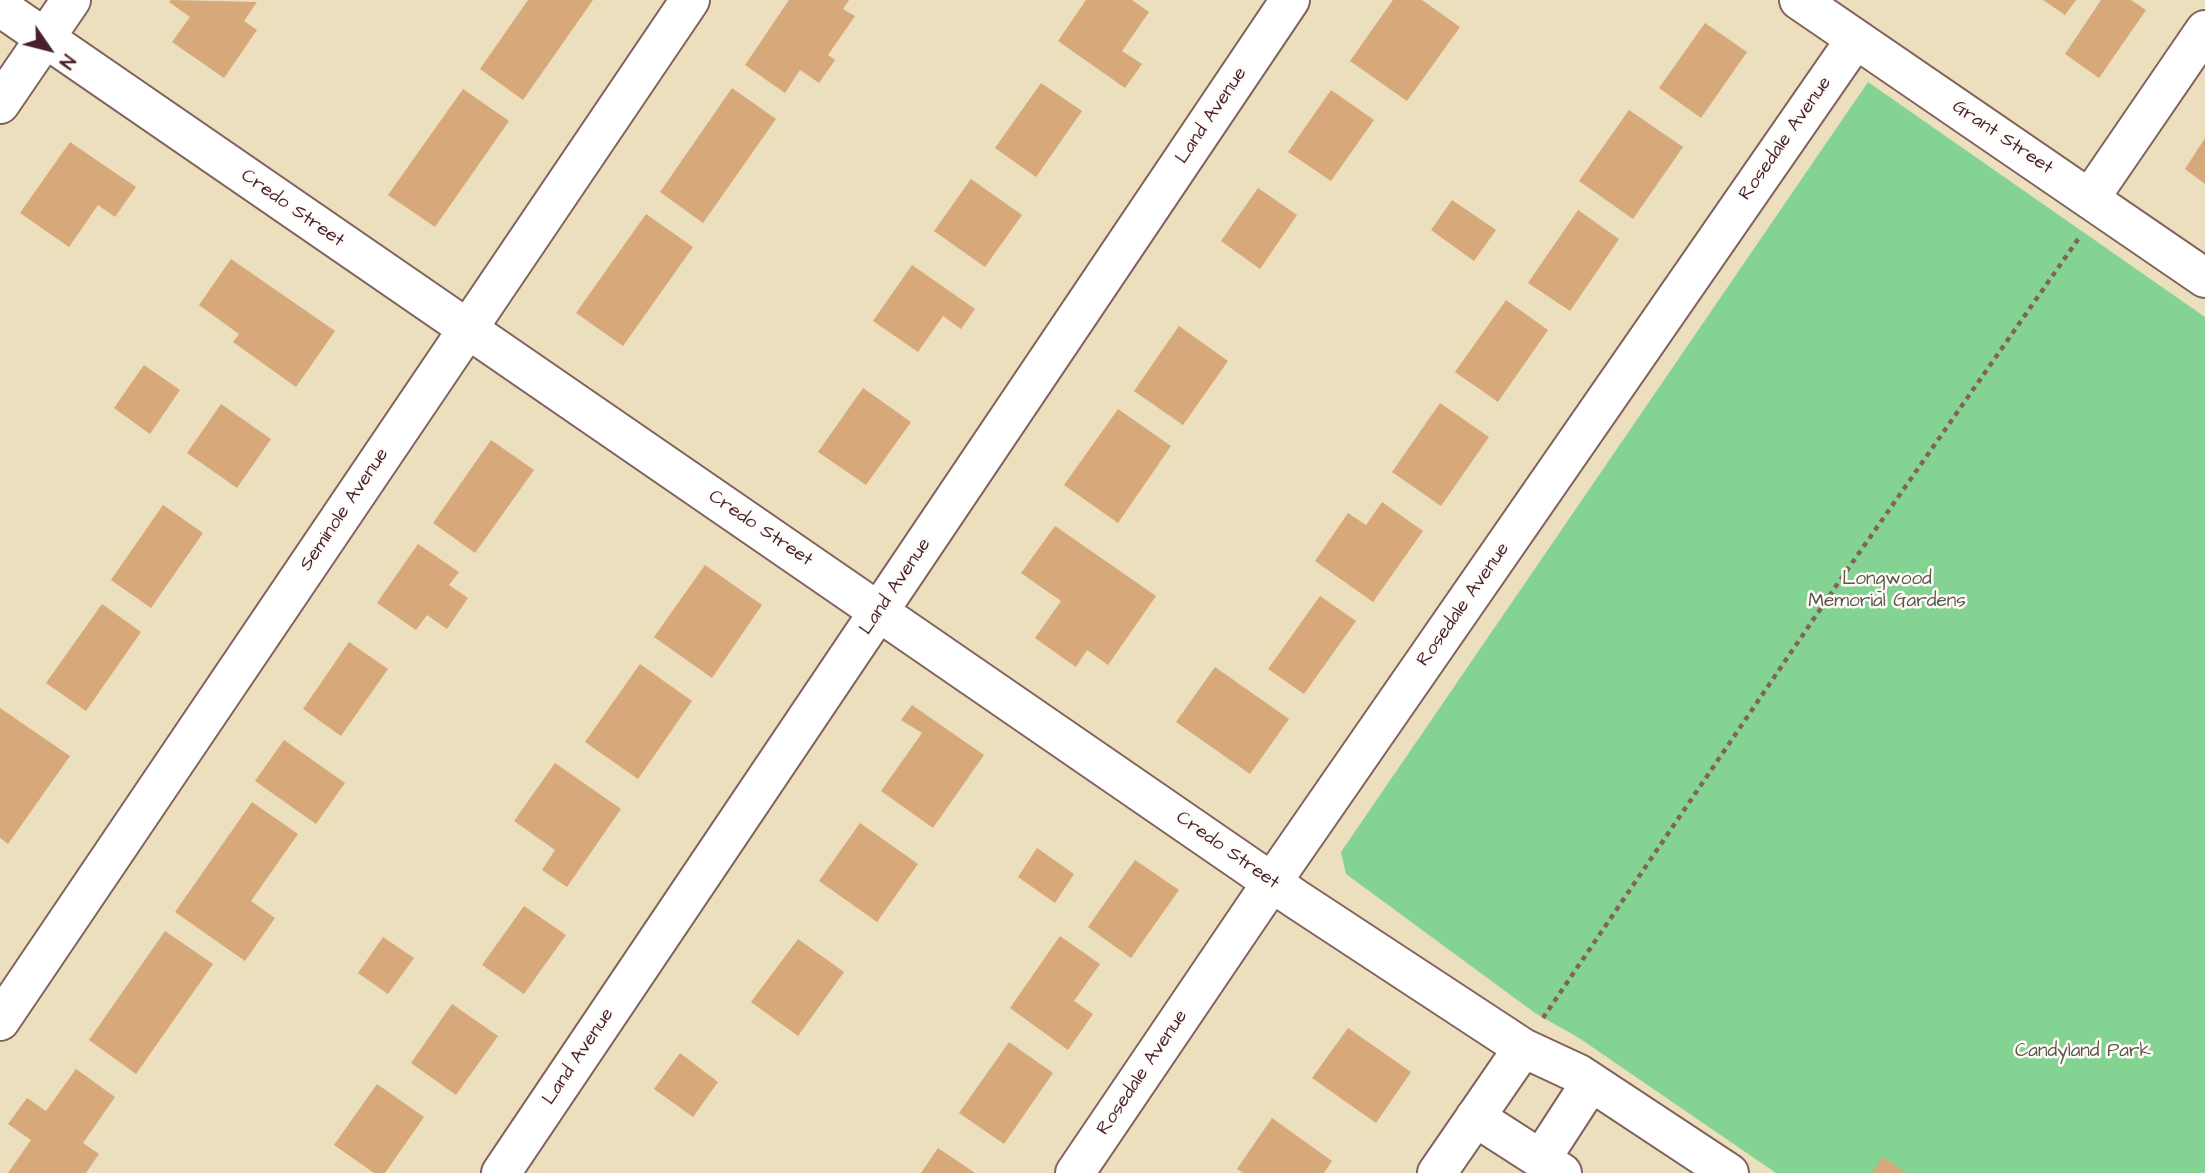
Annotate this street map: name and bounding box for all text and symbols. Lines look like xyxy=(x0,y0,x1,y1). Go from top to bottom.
north arrow xyxy=(14,14,84,84)
text: N xyxy=(52,49,81,74)
street label: Land Avenue xyxy=(1171,63,1253,169)
street label: Rosedale Avenue xyxy=(1735,73,1837,205)
street label: Grant Street xyxy=(1947,96,2057,180)
street label: Credo Street xyxy=(236,165,348,253)
street label: Seminole Avenue xyxy=(296,444,394,576)
street label: Credo Street xyxy=(704,486,816,572)
street label: Land Avenue xyxy=(855,534,937,640)
street label: Rosedale Avenue xyxy=(1413,539,1515,671)
park label: Longwood Memorial Gardens xyxy=(1808,569,1966,613)
street label: Credo Street xyxy=(1171,807,1283,895)
street label: Land Avenue xyxy=(538,1004,620,1110)
street label: Rosedale Avenue xyxy=(1093,1006,1193,1140)
park label: Candyland Park xyxy=(2015,1041,2151,1063)

